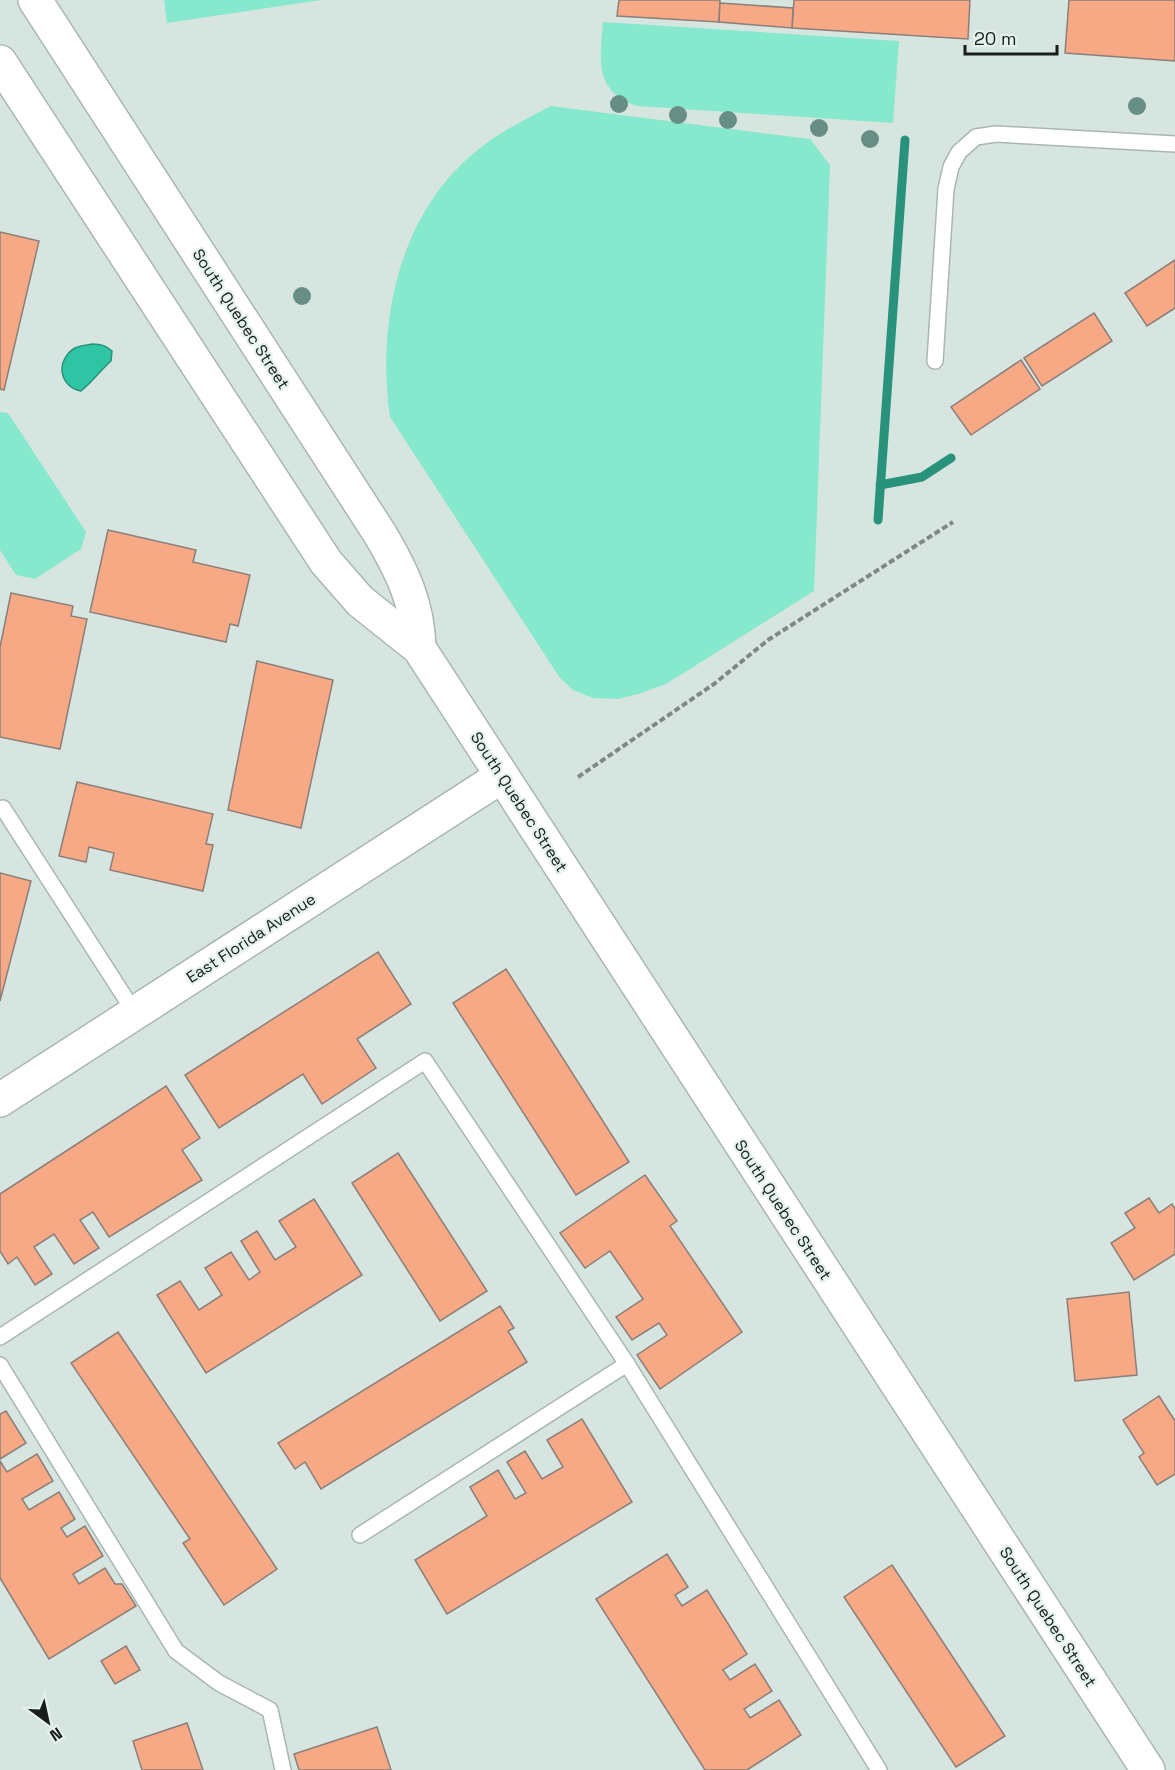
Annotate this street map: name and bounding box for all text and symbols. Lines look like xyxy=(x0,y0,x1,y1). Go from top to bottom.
scale bar xyxy=(965,18,1056,56)
text: 20 m xyxy=(974,27,1017,50)
street label: South Quebec Street xyxy=(188,245,294,393)
street label: South Quebec Street xyxy=(466,728,572,876)
street label: East Florida Avenue xyxy=(182,888,320,988)
street label: South Quebec Street xyxy=(730,1136,836,1284)
street label: South Quebec Street xyxy=(995,1543,1101,1691)
north arrow xyxy=(18,1692,78,1752)
text: N xyxy=(46,1722,66,1746)

